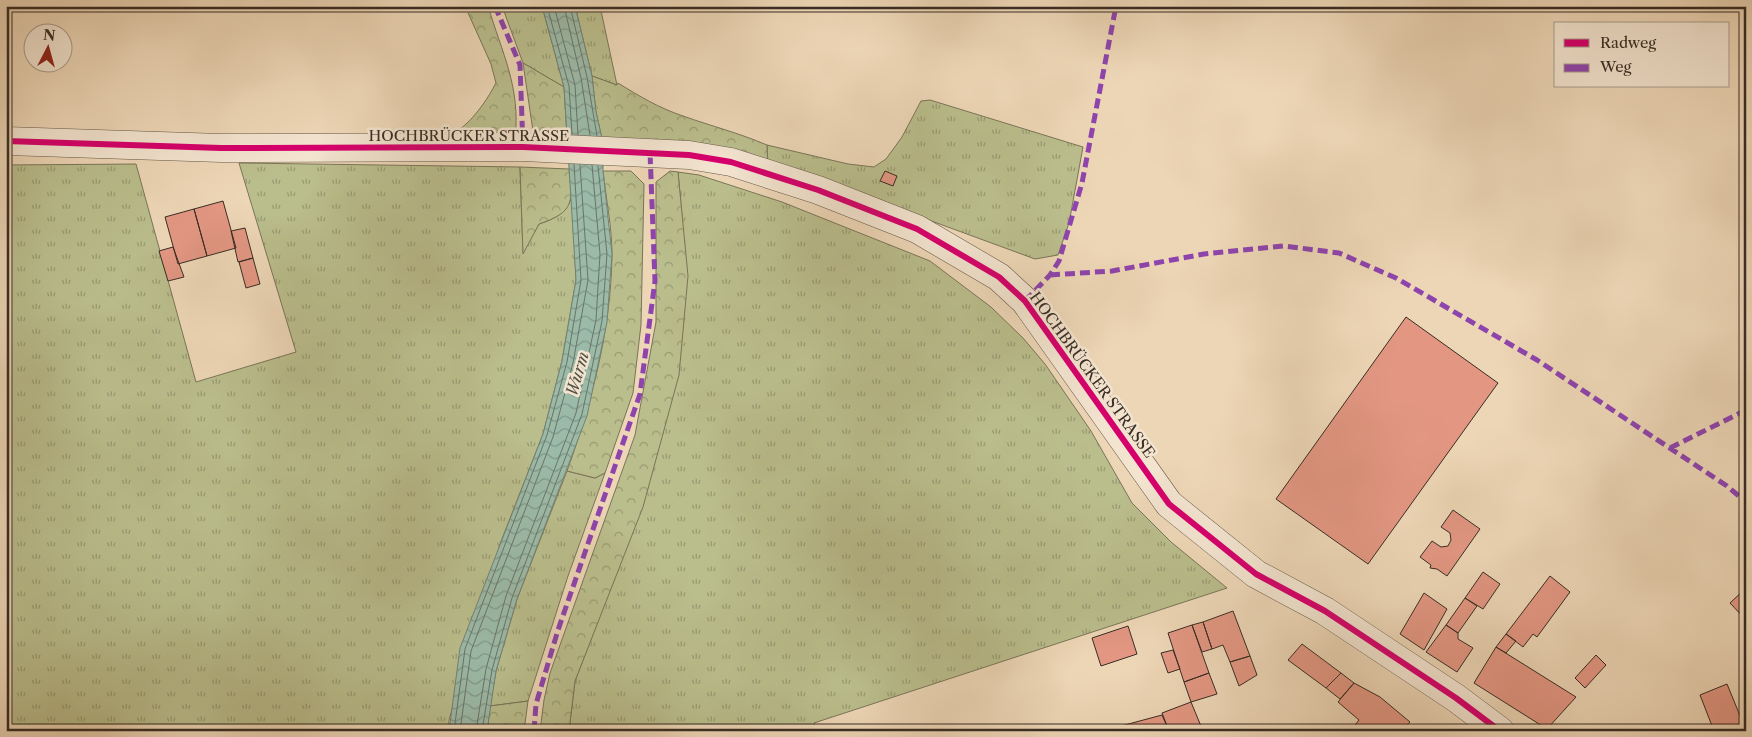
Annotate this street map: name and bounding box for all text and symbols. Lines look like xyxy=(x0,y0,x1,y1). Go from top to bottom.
north arrow xyxy=(22,22,72,72)
legend xyxy=(1554,22,1730,88)
text: N xyxy=(42,25,56,45)
text: Radweg xyxy=(1600,33,1656,52)
text: Weg xyxy=(1599,57,1632,76)
street label: HOCHBRÜCKER STRASSE xyxy=(369,126,569,145)
street label: HOCHBRÜCKER STRASSE xyxy=(1026,288,1159,462)
water label: Wurm xyxy=(561,349,593,399)

